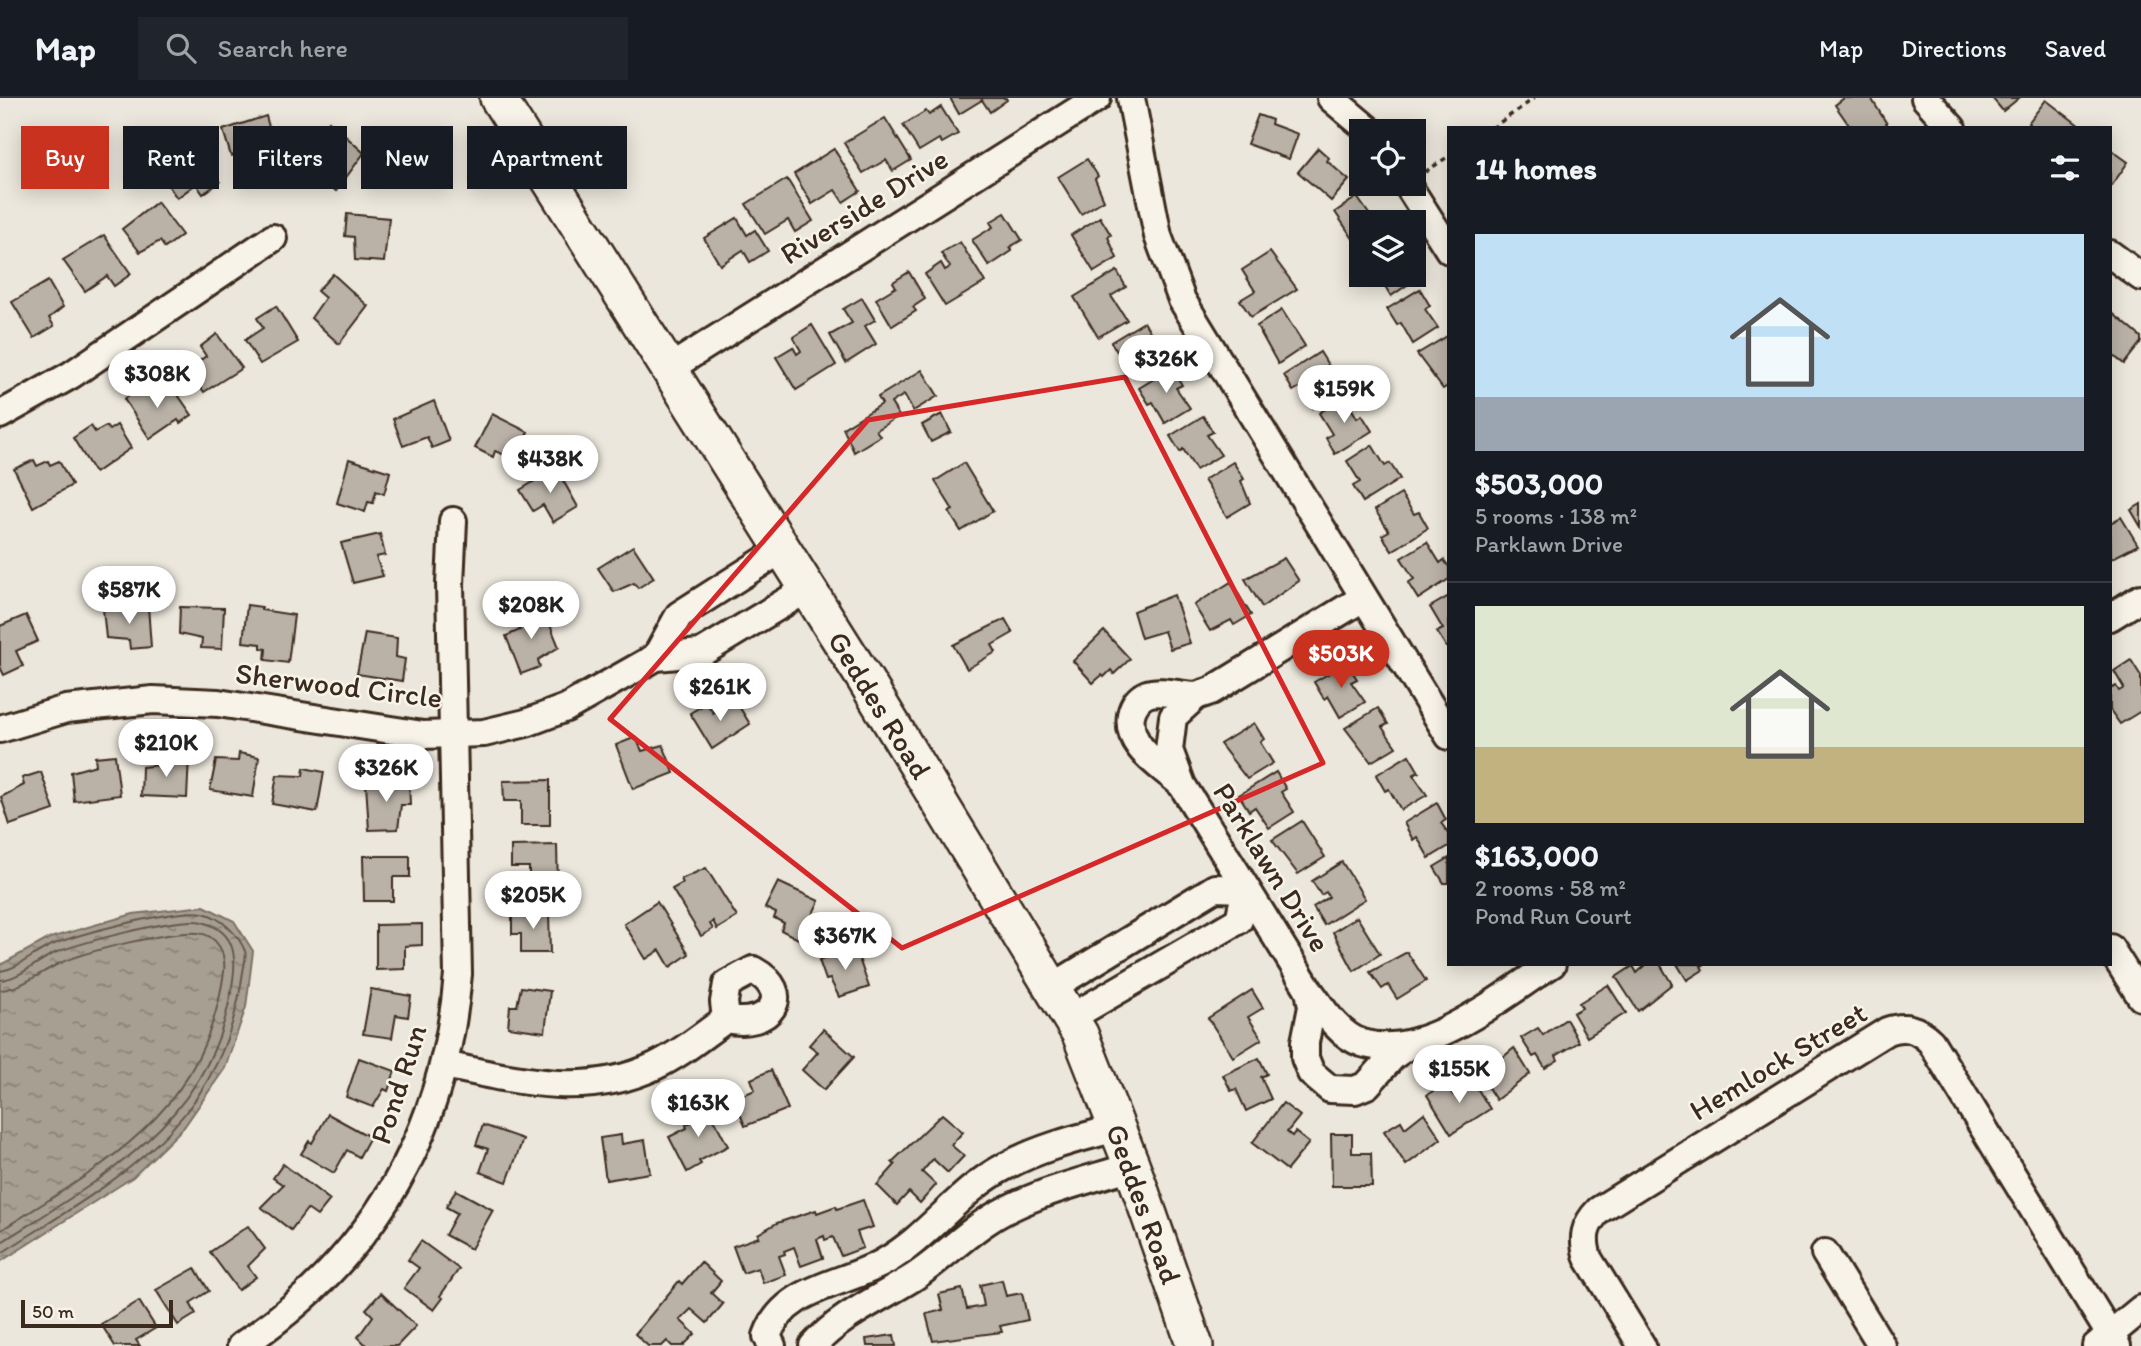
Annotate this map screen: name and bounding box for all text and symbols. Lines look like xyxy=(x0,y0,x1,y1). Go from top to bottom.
search box xyxy=(138,17,628,80)
text: Map xyxy=(35,29,96,68)
icon: search xyxy=(162,29,200,67)
text: Search here xyxy=(218,32,348,64)
text: Map xyxy=(1819,34,1863,63)
text: Directions xyxy=(1901,34,2007,63)
text: Saved xyxy=(2045,34,2106,63)
map controls xyxy=(1349,119,1426,287)
button: locate xyxy=(1349,119,1426,196)
chip: Buy xyxy=(21,126,109,189)
chip: Rent xyxy=(123,126,219,189)
chip: Filters xyxy=(233,126,347,189)
chip: New xyxy=(361,126,453,189)
chip: Apartment xyxy=(467,126,627,189)
street label: Riverside Drive xyxy=(773,140,955,272)
icon: filters xyxy=(2046,149,2084,187)
text: 14 homes xyxy=(1475,150,1597,187)
button: layers xyxy=(1349,210,1426,287)
icon: home xyxy=(1717,279,1843,405)
pin: $326K xyxy=(1117,336,1215,395)
text: $326K xyxy=(1134,344,1198,372)
pin: $308K xyxy=(108,350,206,410)
text: $308K xyxy=(124,359,190,387)
pin: $159K xyxy=(1295,366,1393,425)
text: $159K xyxy=(1313,374,1375,402)
pin: $438K xyxy=(501,436,599,495)
text: $438K xyxy=(517,444,583,472)
text: $503,000 xyxy=(1475,465,1603,502)
text: 5 rooms · 138 m² xyxy=(1475,502,1637,530)
text: Parklawn Drive xyxy=(1475,530,1623,558)
pin: $587K xyxy=(80,566,178,626)
text: $587K xyxy=(98,575,160,603)
pin: $208K xyxy=(482,582,580,641)
text: $208K xyxy=(498,590,564,618)
street label: Geddes Road xyxy=(820,624,940,786)
pin: $503K xyxy=(1292,630,1390,690)
text: $503K xyxy=(1308,639,1374,667)
icon: home xyxy=(1717,651,1843,777)
street label: Sherwood Circle xyxy=(234,654,444,716)
pin: $261K xyxy=(671,664,769,723)
text: $261K xyxy=(689,672,751,700)
pin: $210K xyxy=(117,720,215,779)
text: $210K xyxy=(134,728,198,756)
pin: $326K xyxy=(337,744,435,804)
text: $326K xyxy=(354,753,418,781)
street label: Parklawn Drive xyxy=(1205,775,1339,959)
text: $163,000 xyxy=(1475,837,1599,874)
pin: $205K xyxy=(484,872,582,931)
text: 2 rooms · 58 m² xyxy=(1475,874,1626,902)
text: $205K xyxy=(501,880,565,908)
text: Pond Run Court xyxy=(1475,902,1632,930)
pin: $367K xyxy=(796,912,894,972)
text: $367K xyxy=(814,921,876,949)
street label: Hemlock Street xyxy=(1683,994,1873,1128)
street label: Pond Run xyxy=(361,1020,435,1148)
pin: $155K xyxy=(1410,1046,1508,1105)
text: $155K xyxy=(1428,1054,1490,1082)
pin: $163K xyxy=(649,1080,747,1139)
text: $163K xyxy=(667,1088,729,1116)
street label: Geddes Road xyxy=(1098,1119,1190,1290)
scale bar xyxy=(21,1297,173,1329)
text: 50 m xyxy=(32,1300,74,1323)

